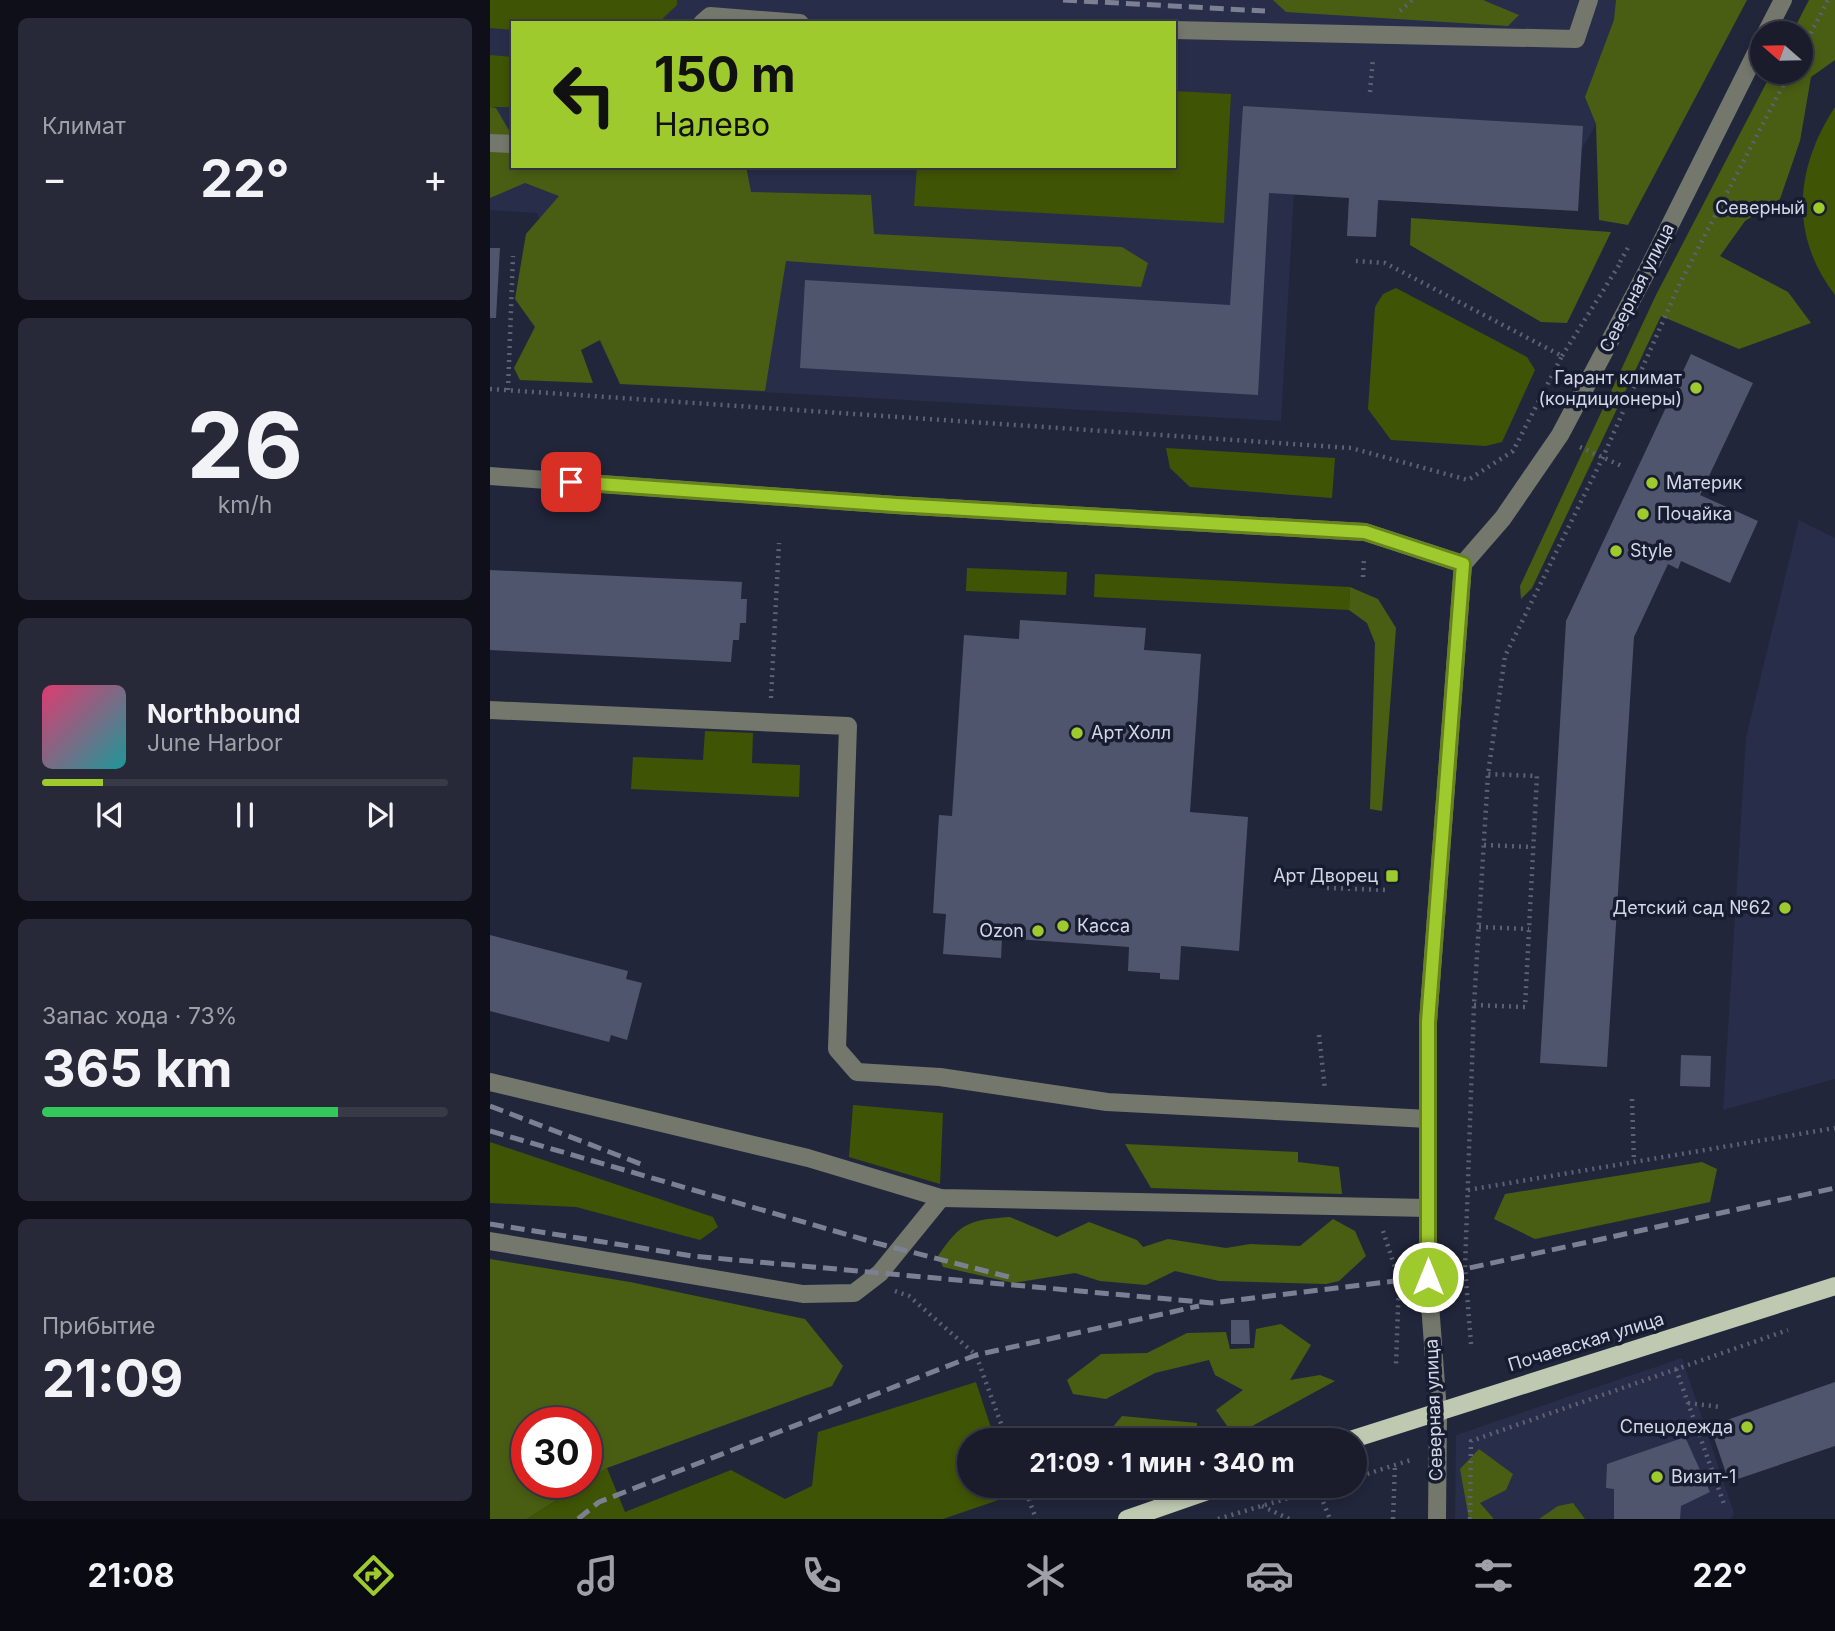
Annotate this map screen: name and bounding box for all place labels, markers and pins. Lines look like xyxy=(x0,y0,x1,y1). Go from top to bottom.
place label: Северный xyxy=(1715,197,1805,218)
marker: Северный xyxy=(1811,200,1827,216)
place label: Гарант климат (кондиционеры) xyxy=(1539,367,1683,409)
marker: Гарант климат (кондиционеры) xyxy=(1688,380,1704,396)
pin xyxy=(541,452,601,512)
place label: Материк xyxy=(1666,472,1743,493)
marker: Материк xyxy=(1644,475,1660,491)
place label: Почайка xyxy=(1657,503,1732,524)
marker: Почайка xyxy=(1635,506,1651,522)
place label: Style xyxy=(1630,540,1673,561)
marker: Style xyxy=(1608,543,1624,559)
place label: Арт Холл xyxy=(1091,722,1171,743)
marker: Арт Холл xyxy=(1069,725,1085,741)
place label: Арт Дворец xyxy=(1273,865,1378,886)
marker: Арт Дворец xyxy=(1384,868,1400,884)
place label: Детский сад №62 xyxy=(1613,897,1771,918)
marker: Детский сад №62 xyxy=(1777,900,1793,916)
place label: Касса xyxy=(1077,915,1130,936)
marker: Касса xyxy=(1055,918,1071,934)
place label: Ozon xyxy=(979,920,1024,941)
marker: Ozon xyxy=(1030,923,1046,939)
place label: Спецодежда xyxy=(1620,1416,1733,1437)
marker: Спецодежда xyxy=(1739,1419,1755,1435)
place label: Визит-1 xyxy=(1671,1466,1736,1487)
marker: Визит-1 xyxy=(1649,1469,1665,1485)

